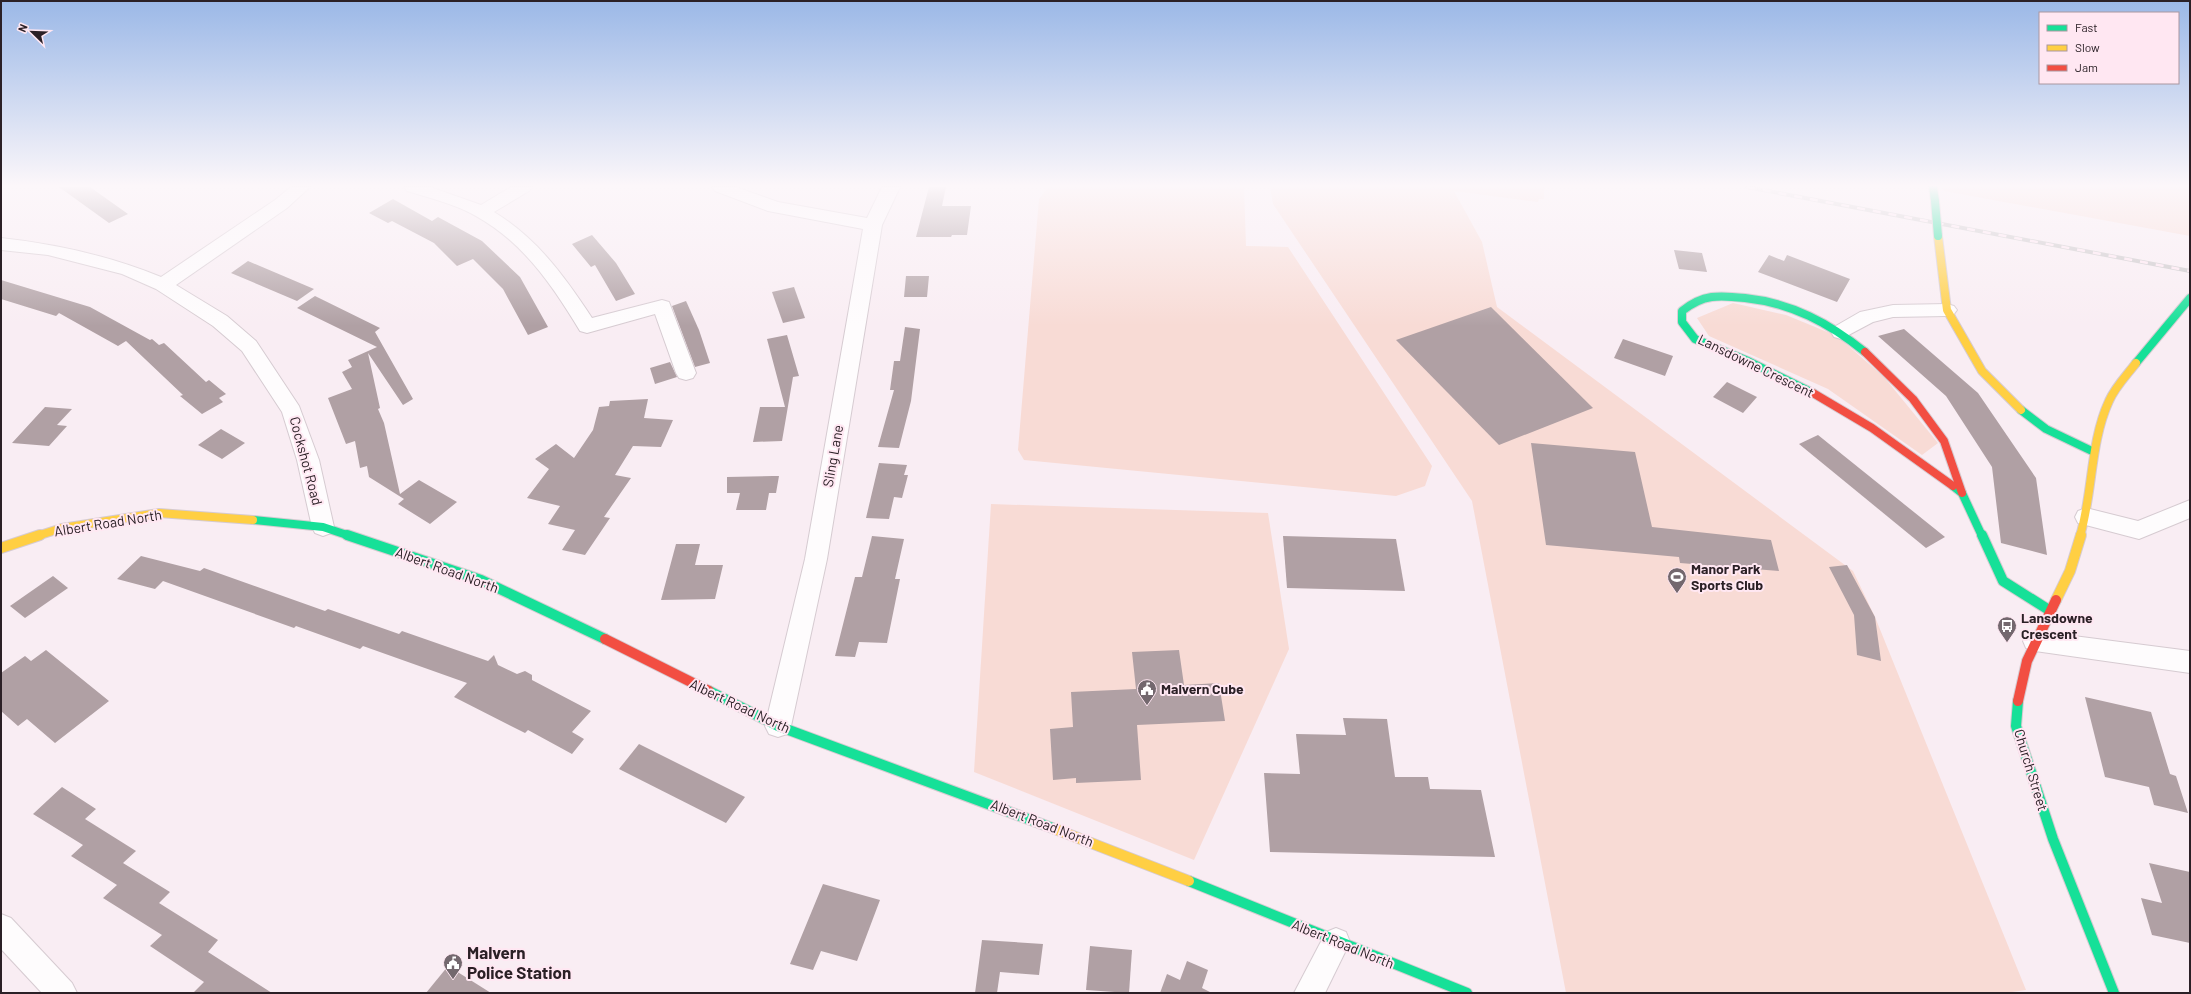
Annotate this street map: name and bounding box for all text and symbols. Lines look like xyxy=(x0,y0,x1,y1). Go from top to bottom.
north arrow xyxy=(12,12,52,52)
legend xyxy=(2039,12,2179,84)
text: Fast xyxy=(2075,20,2098,34)
text: N xyxy=(15,22,30,34)
text: Slow xyxy=(2075,40,2100,54)
text: Jam xyxy=(2075,60,2098,74)
street label: Lansdowne Crescent xyxy=(1695,330,1817,401)
street label: Cockshot Road xyxy=(287,415,326,507)
street label: Sling Lane xyxy=(819,424,846,488)
street label: Albert Road North xyxy=(53,506,163,539)
street label: Albert Road North xyxy=(393,543,501,596)
place label: Manor Park Sports Club xyxy=(1691,560,1763,593)
sports icon: Manor Park Sports Club xyxy=(1666,566,1688,594)
place label: Lansdowne Crescent xyxy=(2021,609,2093,642)
bus stop icon: Lansdowne Crescent xyxy=(1996,615,2018,643)
street label: Albert Road North xyxy=(687,675,793,736)
public building icon: Malvern Cube xyxy=(1136,678,1158,706)
place label: Malvern Cube xyxy=(1161,680,1244,697)
street label: Church Street xyxy=(2011,727,2052,813)
street label: Albert Road North xyxy=(988,795,1096,850)
street label: Albert Road North xyxy=(1290,915,1397,972)
place label: Malvern Police Station xyxy=(467,942,571,982)
public building icon: Malvern Police Station xyxy=(442,952,464,980)

